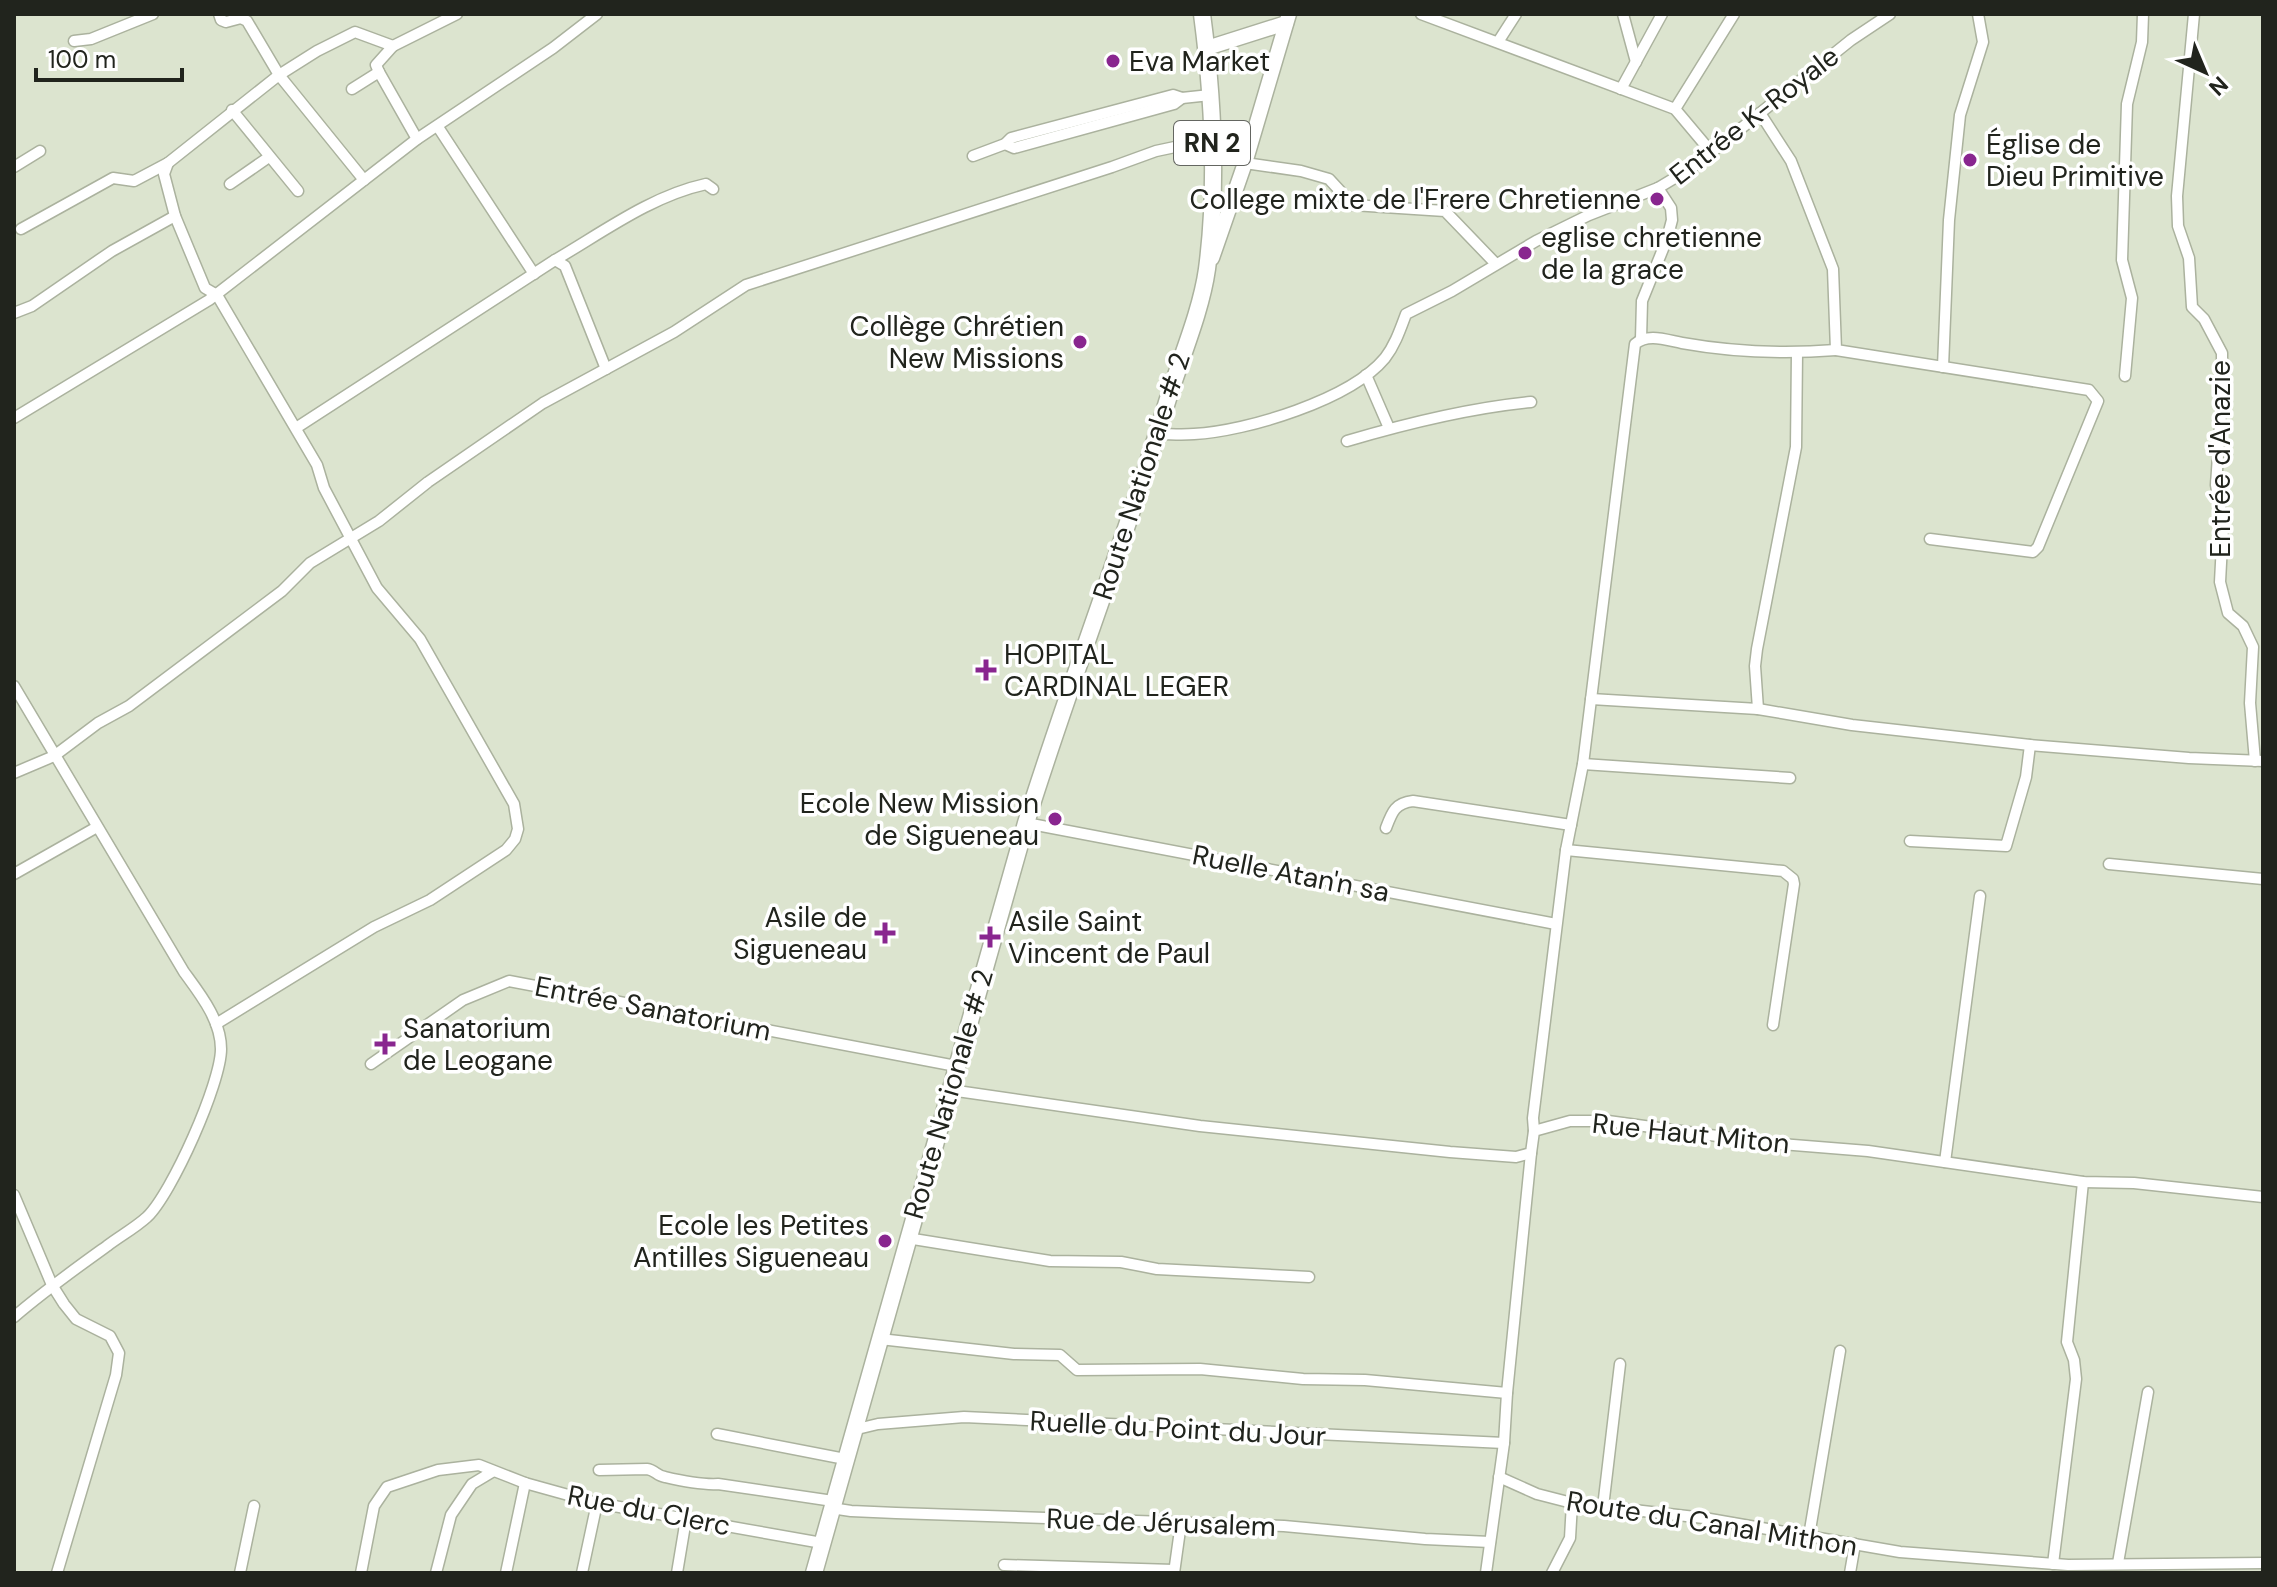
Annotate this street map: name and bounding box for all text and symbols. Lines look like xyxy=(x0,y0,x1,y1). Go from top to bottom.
scale bar xyxy=(36,32,182,82)
north arrow xyxy=(2165,32,2245,112)
street label: Entrée K-Royale xyxy=(1662,38,1847,193)
place label: Eva Market xyxy=(1129,43,1270,80)
text: 100 m xyxy=(48,44,116,75)
marker: Eva Market xyxy=(1104,52,1122,70)
text: N xyxy=(2203,70,2234,102)
road number: RN 2 xyxy=(1174,121,1250,165)
place label: Église de Dieu Primitive xyxy=(1986,126,2164,195)
marker: Église de Dieu Primitive xyxy=(1961,151,1979,169)
place label: College mixte de l'Frere Chretienne xyxy=(1190,181,1641,218)
marker: College mixte de l'Frere Chretienne xyxy=(1648,190,1666,208)
place label: eglise chretienne de la grace xyxy=(1541,219,1762,288)
marker: eglise chretienne de la grace xyxy=(1516,244,1534,262)
place label: Collège Chrétien New Missions xyxy=(849,308,1064,377)
marker: Collège Chrétien New Missions xyxy=(1071,333,1089,351)
street label: Route Nationale # 2 xyxy=(1084,348,1199,604)
street label: Entrée d'Anazie xyxy=(2202,360,2239,558)
place label: HOPITAL CARDINAL LEGER xyxy=(1004,636,1229,705)
marker: HOPITAL CARDINAL LEGER xyxy=(975,659,997,681)
place label: Ecole New Mission de Sigueneau xyxy=(800,785,1039,854)
marker: Ecole New Mission de Sigueneau xyxy=(1046,810,1064,828)
street label: Ruelle Atan'n sa xyxy=(1189,836,1393,911)
place label: Asile de Sigueneau xyxy=(733,899,867,968)
place label: Asile Saint Vincent de Paul xyxy=(1008,903,1210,972)
marker: Asile de Sigueneau xyxy=(874,922,896,944)
marker: Asile Saint Vincent de Paul xyxy=(979,926,1001,948)
street label: Route Nationale # 2 xyxy=(895,965,1002,1223)
street label: Entrée Sanatorium xyxy=(532,967,774,1050)
place label: Sanatorium de Leogane xyxy=(403,1010,553,1079)
marker: Sanatorium de Leogane xyxy=(374,1033,396,1055)
street label: Rue Haut Miton xyxy=(1590,1105,1792,1162)
place label: Ecole les Petites Antilles Sigueneau xyxy=(633,1207,869,1276)
marker: Ecole les Petites Antilles Sigueneau xyxy=(876,1232,894,1250)
street label: Ruelle du Point du Jour xyxy=(1029,1402,1327,1455)
street label: Rue du Clerc xyxy=(564,1477,733,1544)
street label: Route du Canal Mithon xyxy=(1564,1482,1860,1565)
street label: Rue de Jérusalem xyxy=(1046,1500,1276,1545)

